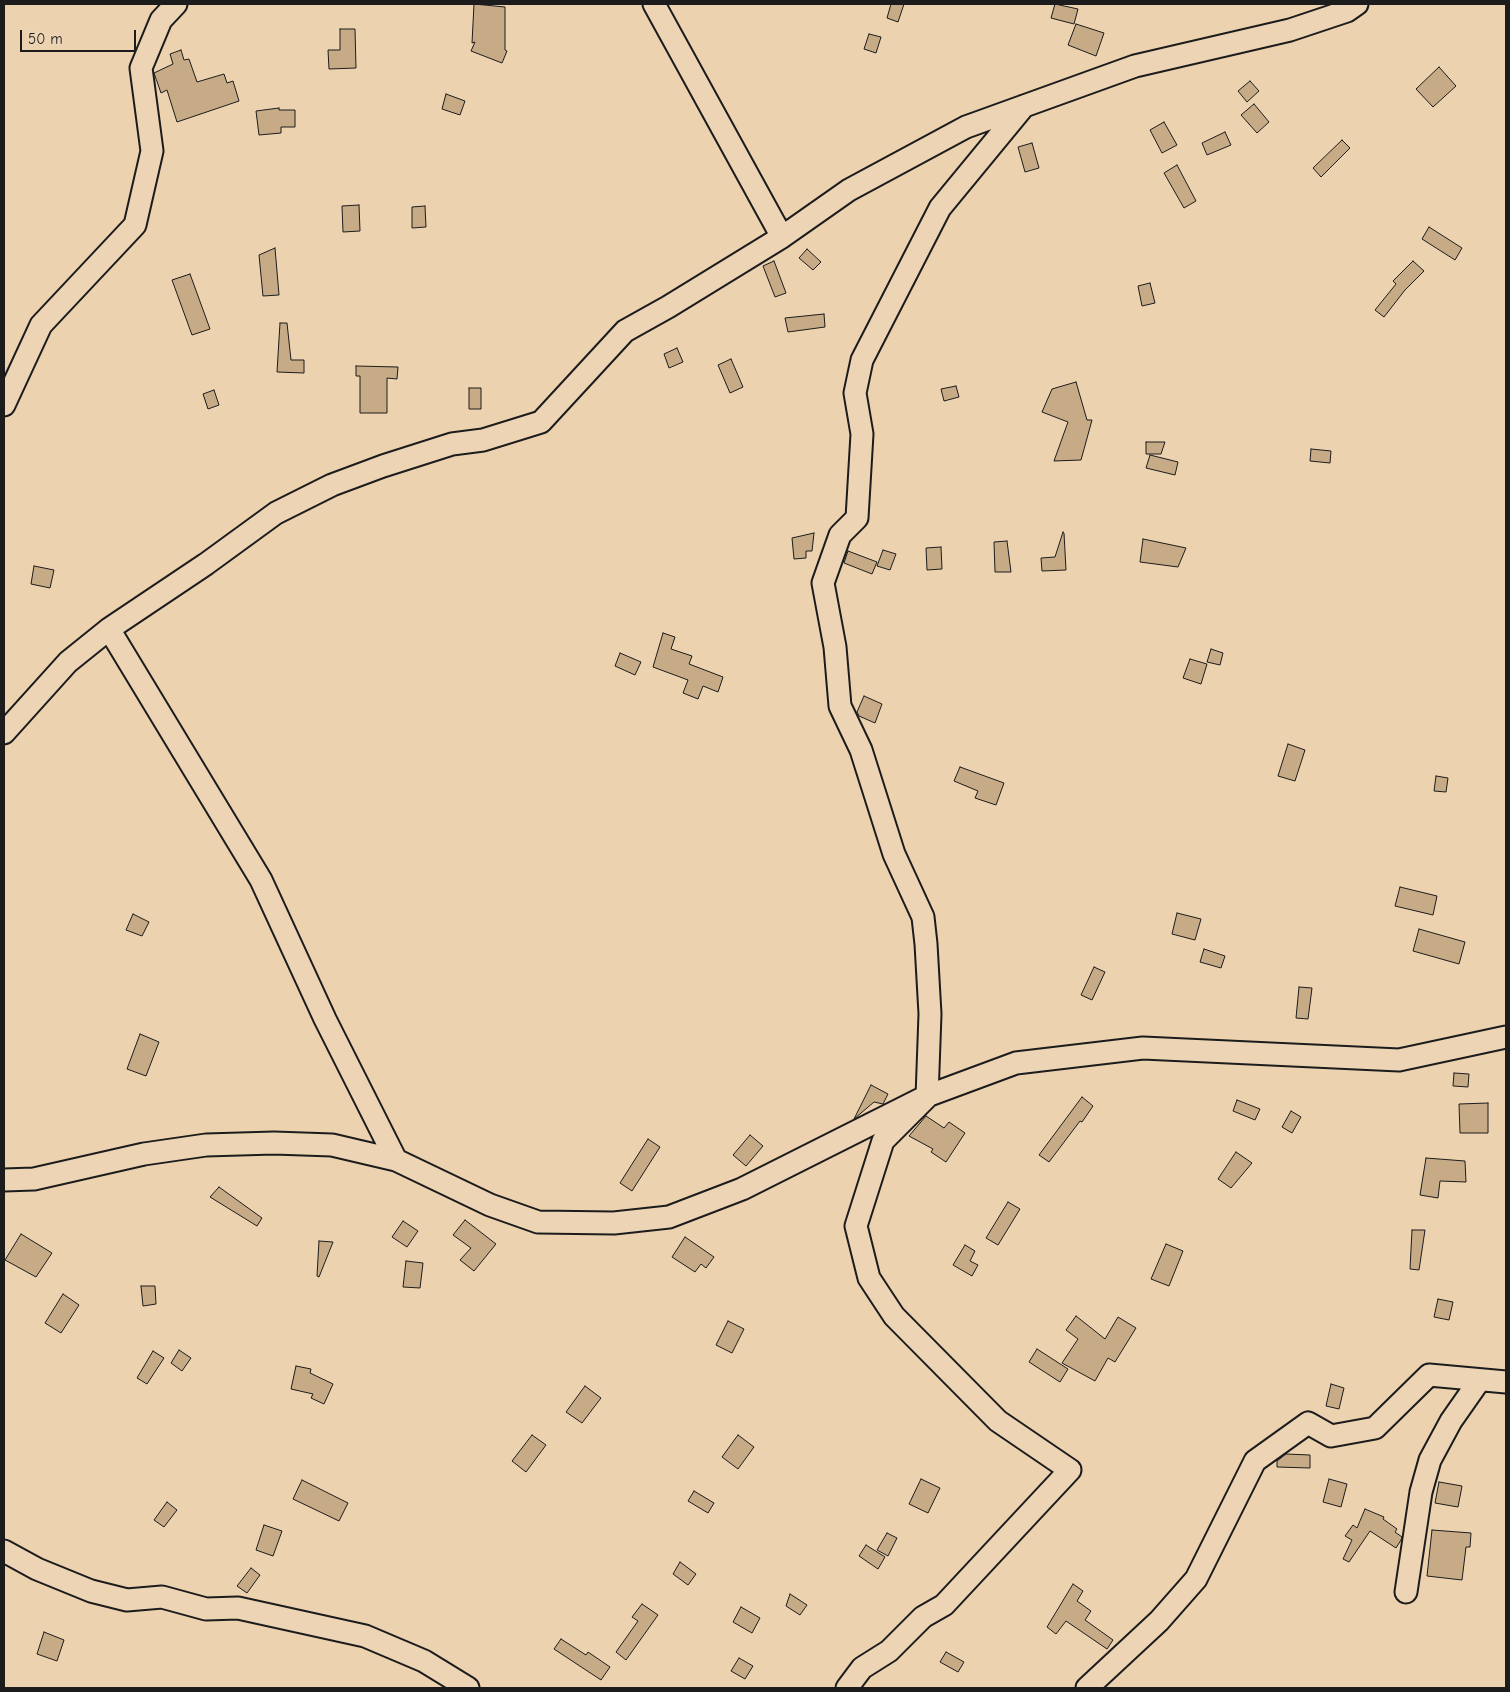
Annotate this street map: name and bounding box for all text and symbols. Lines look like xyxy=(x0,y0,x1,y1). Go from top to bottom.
scale bar xyxy=(22,20,139,52)
text: 50 m xyxy=(28,30,63,48)

